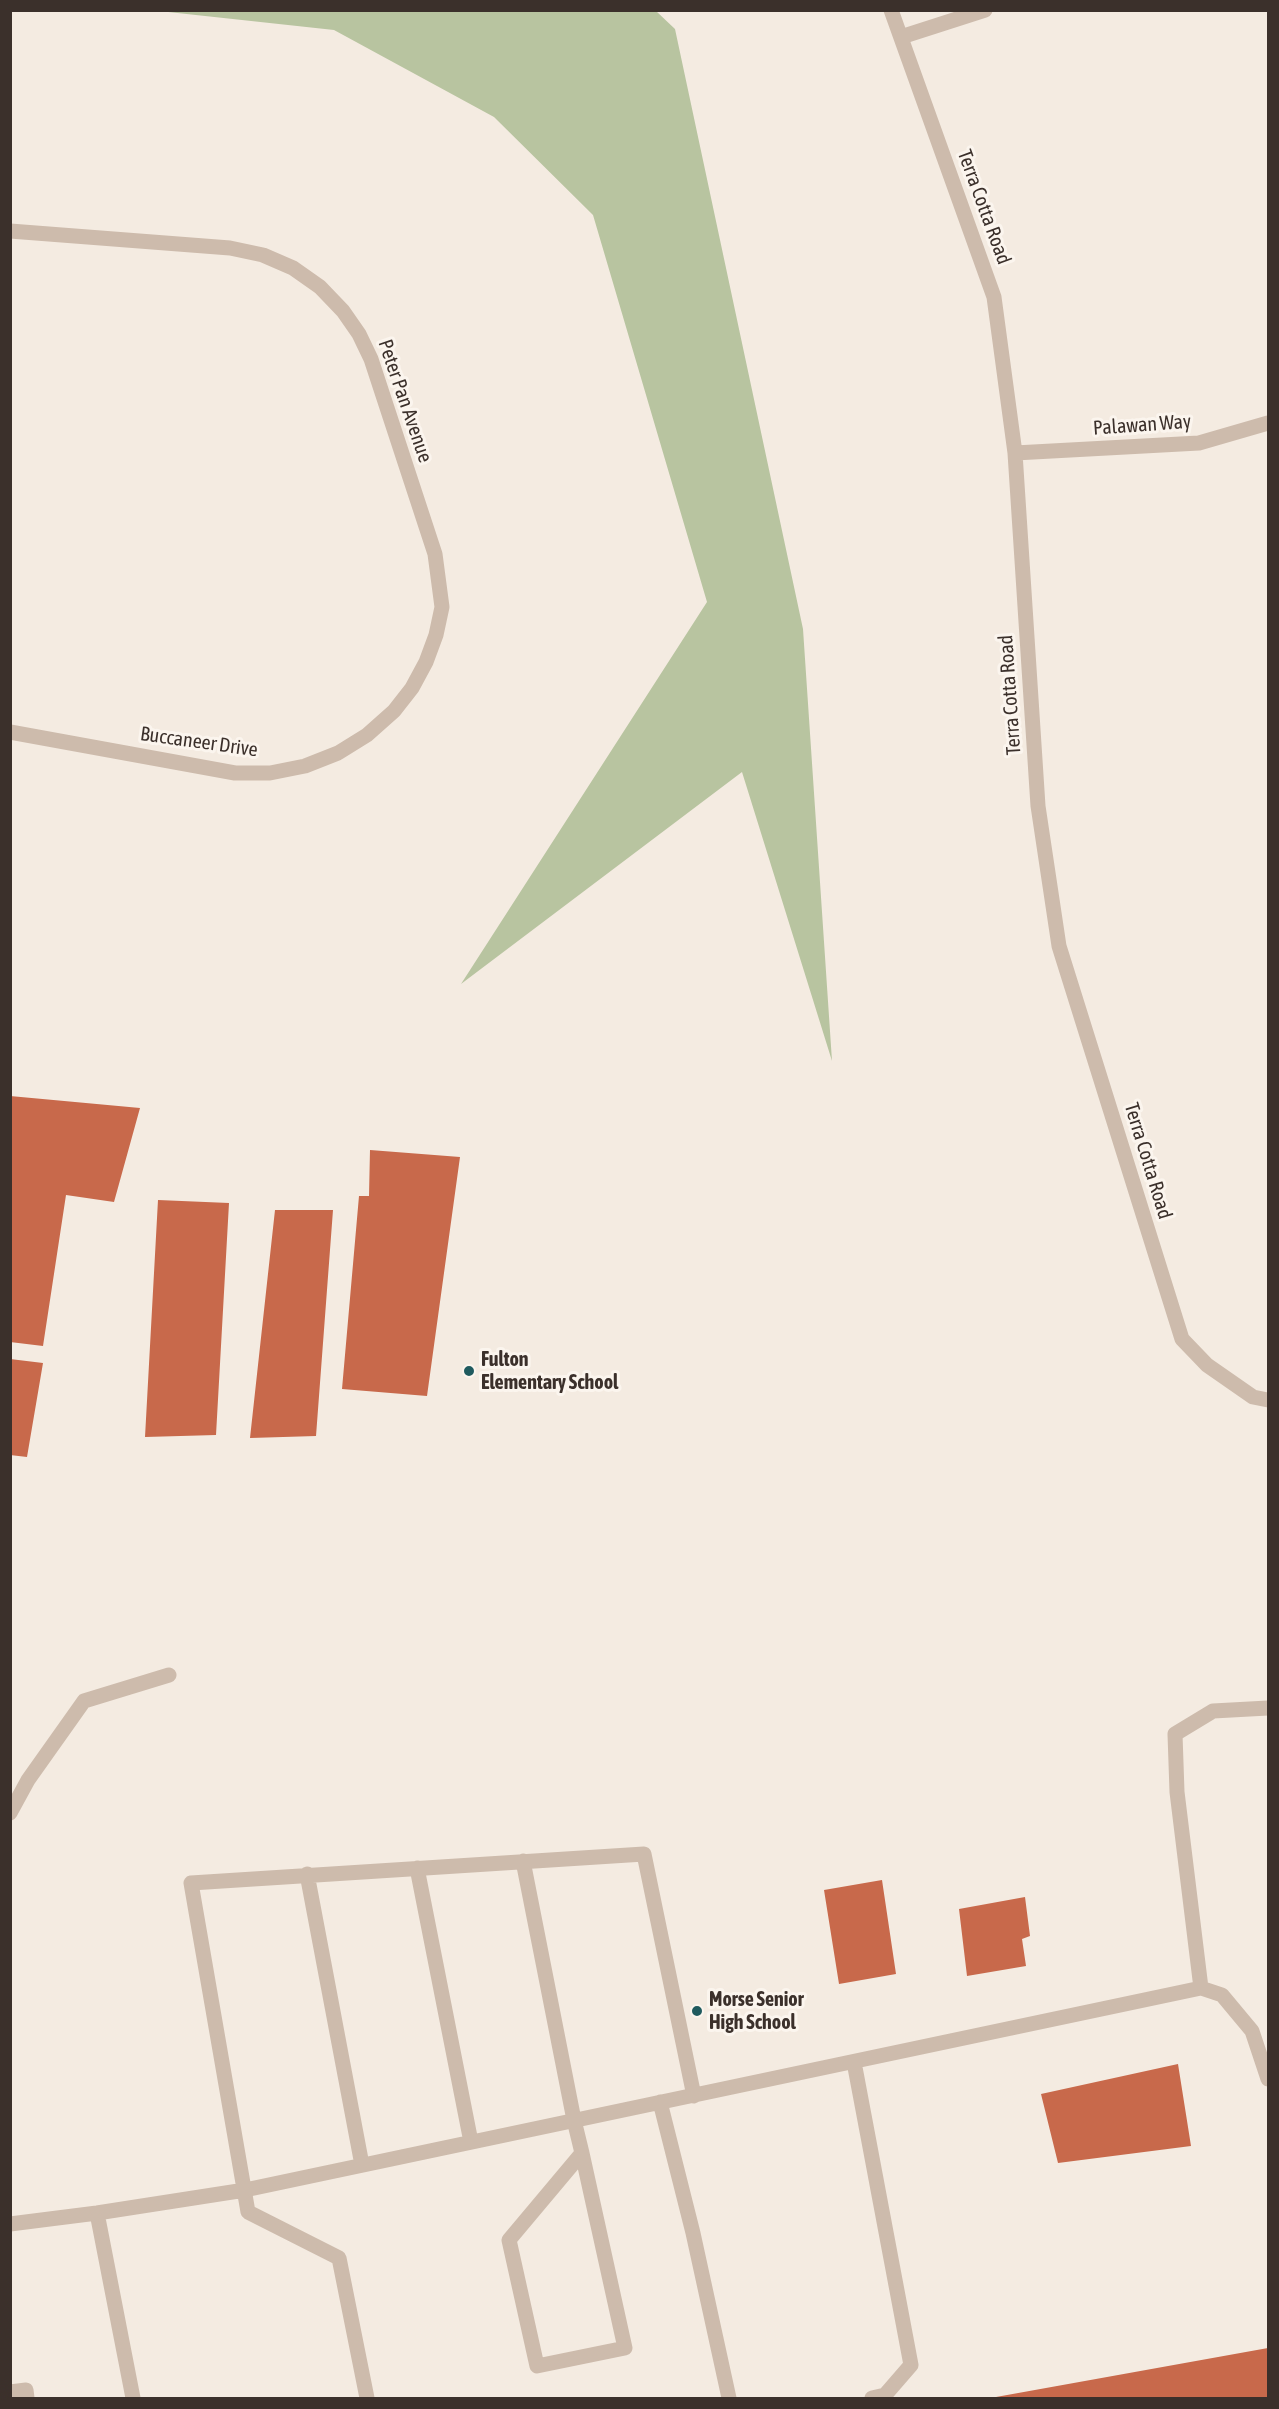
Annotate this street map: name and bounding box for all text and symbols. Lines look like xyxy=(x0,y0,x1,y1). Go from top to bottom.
street label: Terra Cotta Road xyxy=(952,146,1016,268)
street label: Peter Pan Avenue xyxy=(373,336,437,466)
street label: Palawan Way xyxy=(1092,410,1192,440)
street label: Terra Cotta Road xyxy=(994,634,1026,756)
street label: Buccaneer Drive xyxy=(139,722,259,762)
street label: Terra Cotta Road xyxy=(1119,1100,1177,1222)
place label: Fulton Elementary School xyxy=(481,1348,618,1395)
marker: Fulton Elementary School xyxy=(462,1364,476,1378)
place label: Morse Senior High School xyxy=(709,1988,804,2035)
marker: Morse Senior High School xyxy=(690,2004,704,2018)

